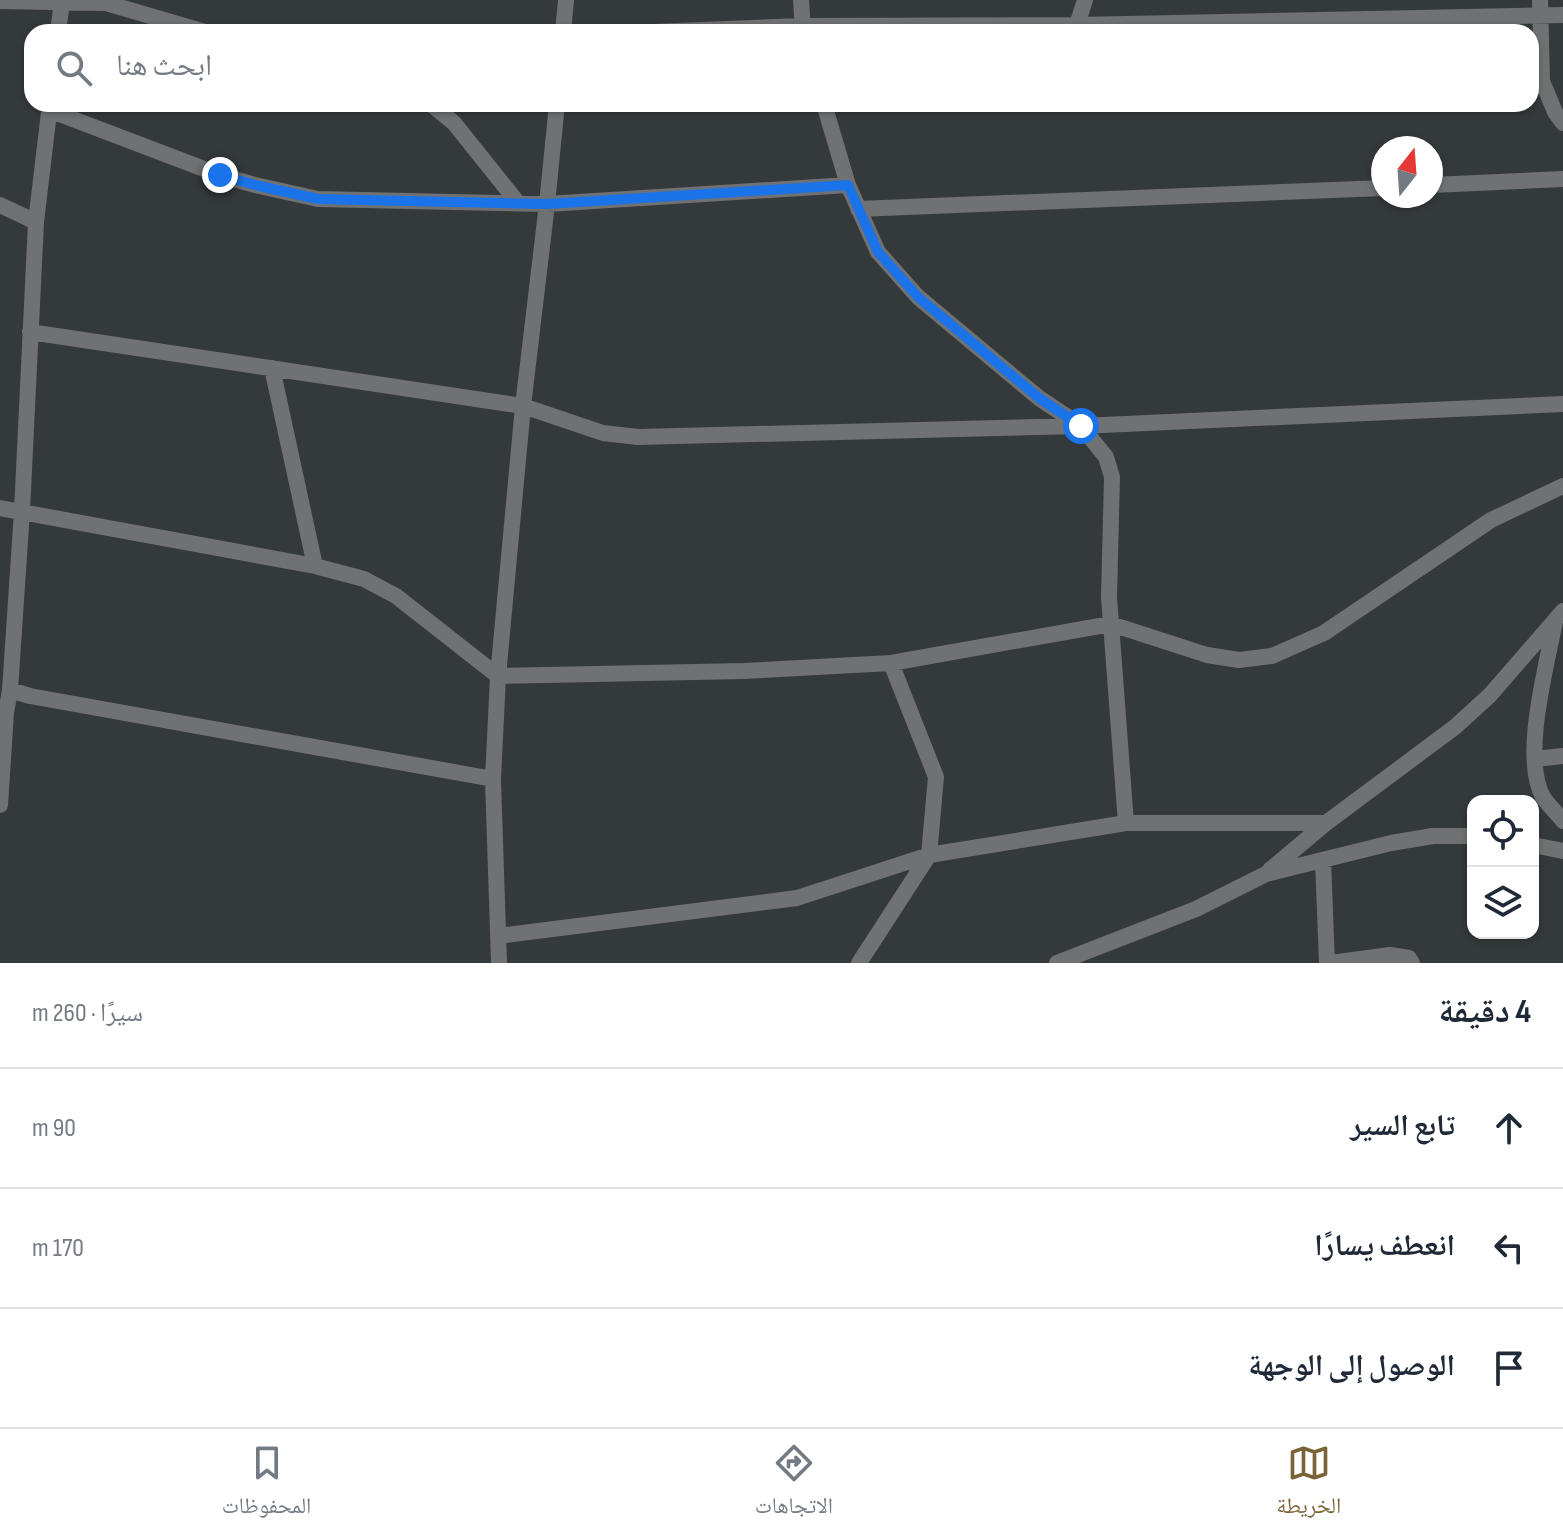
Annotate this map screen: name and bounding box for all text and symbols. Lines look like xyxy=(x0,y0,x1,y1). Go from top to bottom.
search box xyxy=(24,24,1539,112)
icon: search xyxy=(52,46,96,90)
text: ابحث هنا xyxy=(116,48,212,84)
north arrow xyxy=(1371,136,1443,208)
route end xyxy=(202,157,238,193)
route start xyxy=(1063,408,1099,444)
map controls xyxy=(1467,795,1539,939)
button: locate xyxy=(1467,795,1539,867)
button: layers xyxy=(1467,867,1539,939)
text: 4 دقيقة xyxy=(1438,991,1531,1032)
text: سيرًا · 260 m xyxy=(32,998,143,1029)
icon: ahead xyxy=(1487,1106,1531,1150)
text: تابع السير xyxy=(1350,1108,1455,1144)
text: 90 m xyxy=(32,1113,76,1144)
icon: left xyxy=(1487,1226,1531,1270)
text: انعطف يسارًا xyxy=(1314,1228,1455,1264)
text: 170 m xyxy=(32,1233,84,1264)
icon: arrive xyxy=(1487,1346,1531,1390)
text: الوصول إلى الوجهة xyxy=(1248,1348,1455,1384)
tab: المحفوظات xyxy=(222,1441,311,1527)
tab: الاتجاهات xyxy=(755,1441,833,1527)
tab: الخريطة xyxy=(1276,1441,1341,1527)

